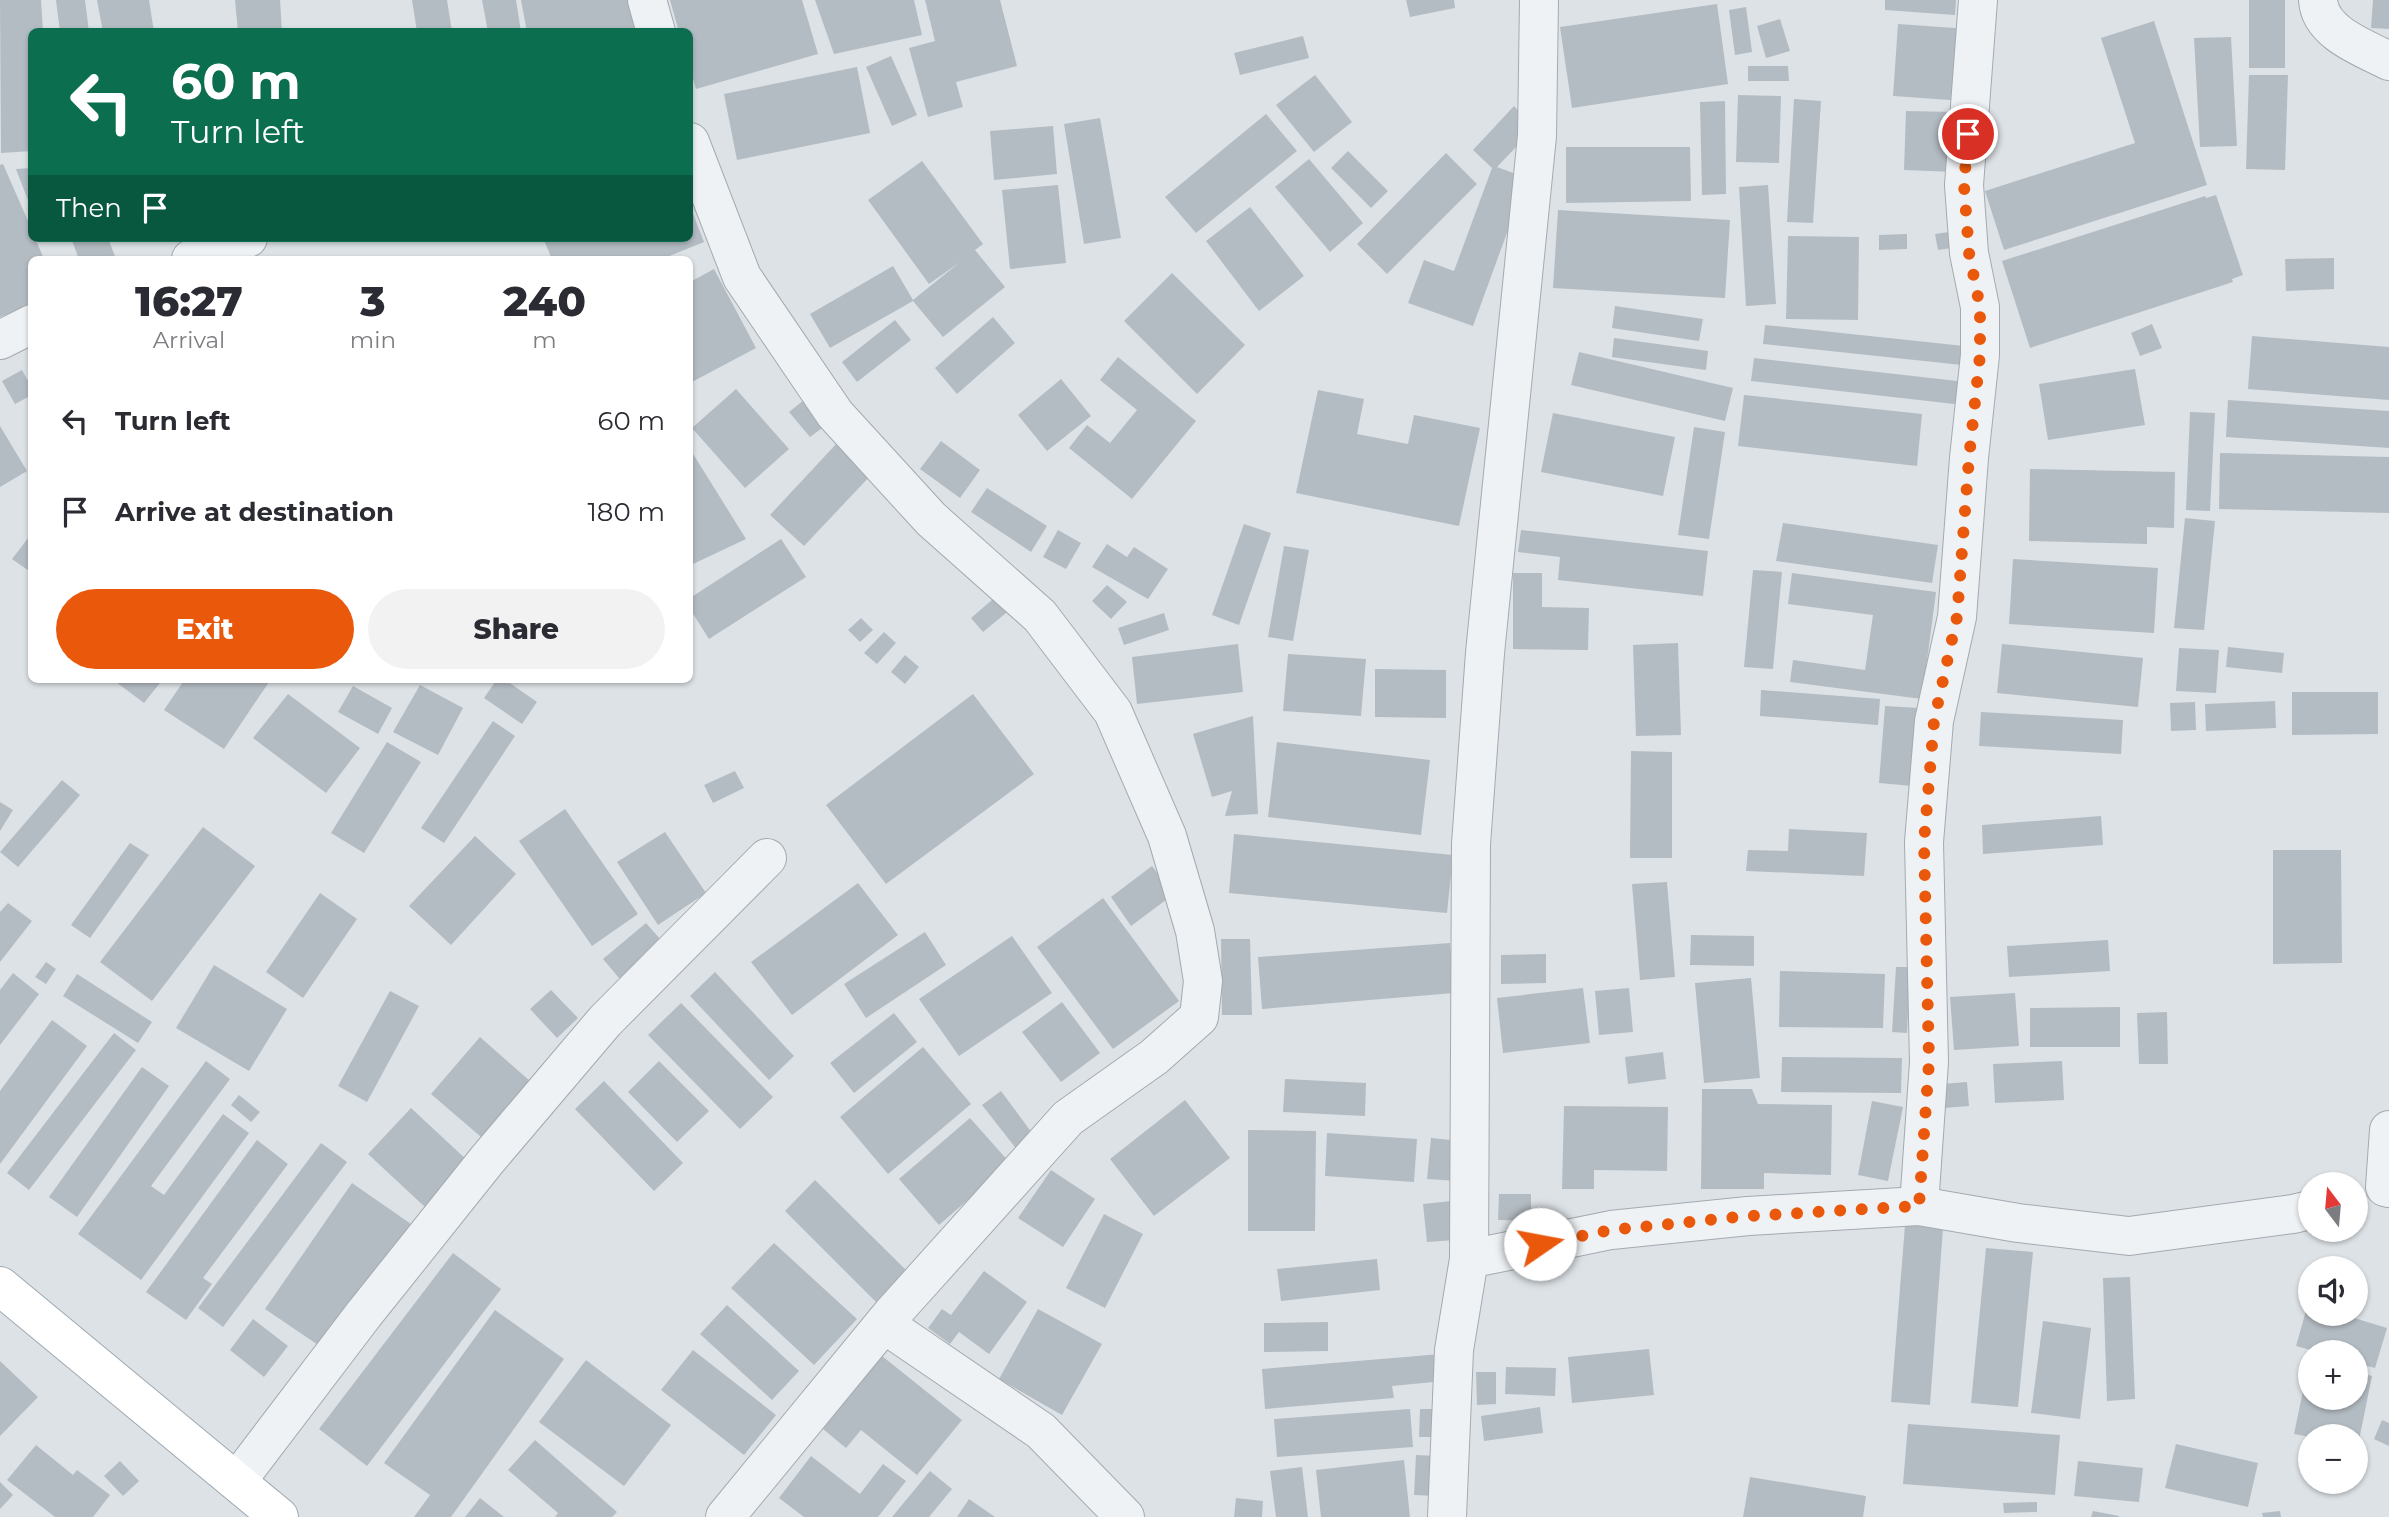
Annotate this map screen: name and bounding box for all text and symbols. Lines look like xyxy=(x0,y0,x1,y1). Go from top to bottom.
text: 60 m xyxy=(171,52,301,111)
icon: left xyxy=(56,56,147,147)
pin xyxy=(1938,104,1998,164)
text: Turn left xyxy=(171,112,305,151)
icon: arrive xyxy=(1949,115,1987,153)
icon: arrive xyxy=(136,189,174,227)
text: Then xyxy=(56,192,122,224)
text: 16:27 xyxy=(135,275,243,327)
text: 3 xyxy=(360,275,386,327)
text: 240 xyxy=(503,275,586,327)
text: Arrival xyxy=(153,326,225,354)
text: min xyxy=(350,326,396,354)
text: m xyxy=(532,326,557,354)
icon: left xyxy=(56,402,94,440)
text: Turn left xyxy=(115,405,231,437)
text: 60 m xyxy=(598,405,665,437)
icon: arrive xyxy=(56,493,94,531)
text: Arrive at destination xyxy=(115,496,394,528)
text: 180 m xyxy=(587,496,665,528)
button: Exit xyxy=(56,589,354,669)
button: Share xyxy=(368,589,665,669)
north arrow xyxy=(2298,1172,2368,1242)
map controls xyxy=(2298,1172,2368,1494)
position arrow xyxy=(1503,1207,1577,1281)
button: sound xyxy=(2298,1256,2368,1326)
button: + xyxy=(2298,1340,2368,1410)
button: − xyxy=(2298,1424,2368,1494)

